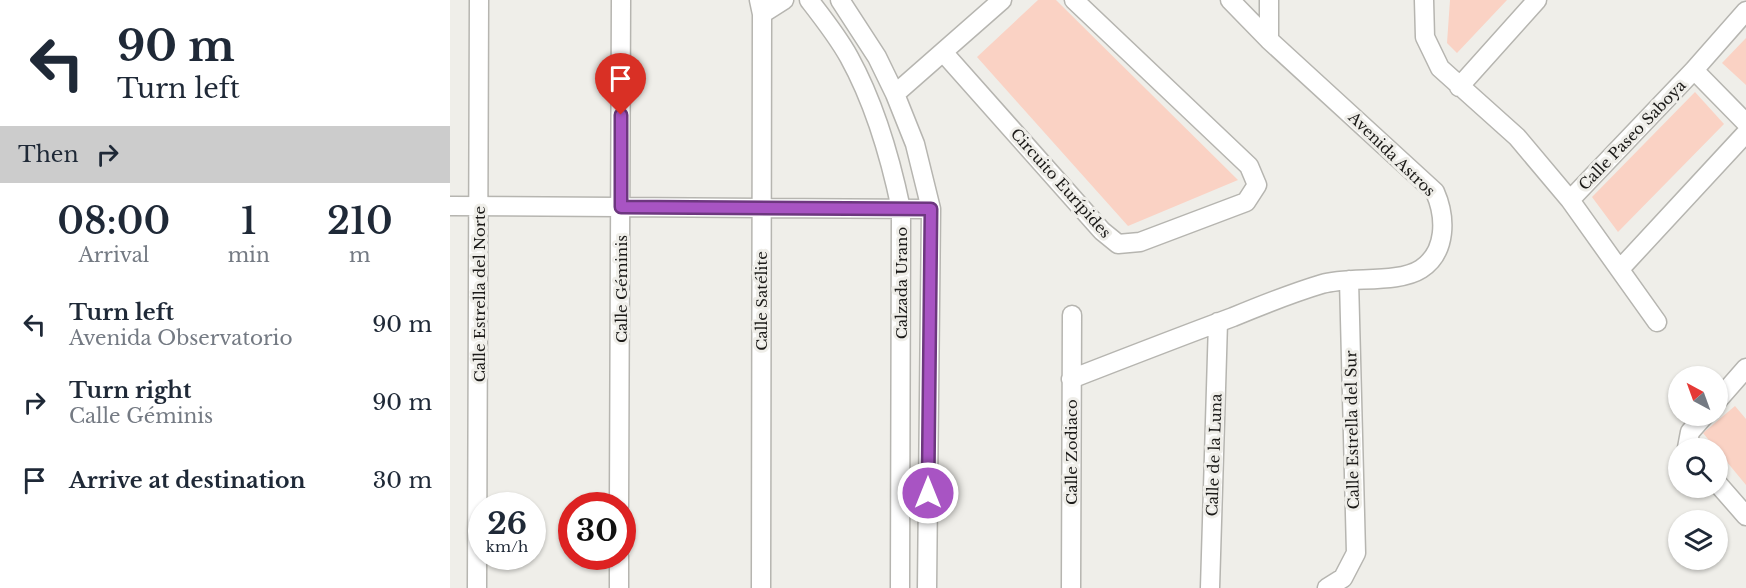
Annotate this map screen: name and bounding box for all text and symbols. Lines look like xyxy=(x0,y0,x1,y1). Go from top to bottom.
text: 90 m xyxy=(117,20,235,72)
icon: left xyxy=(18,24,96,102)
pin xyxy=(595,53,646,115)
icon: arrive xyxy=(604,62,637,95)
text: Turn left xyxy=(117,72,240,105)
street label: Calle Paseo Saboya xyxy=(1574,75,1690,194)
street label: Avenida Astros xyxy=(1344,107,1439,200)
street label: Circuito Eurípides xyxy=(1007,124,1115,242)
icon: right xyxy=(91,138,124,171)
text: Then xyxy=(18,141,79,168)
text: 08:00 xyxy=(57,199,170,244)
text: 1 xyxy=(241,199,257,244)
text: 210 xyxy=(327,199,393,244)
street label: Calle Estrella del Norte xyxy=(470,206,489,382)
street label: Calzada Urano xyxy=(892,227,911,339)
street label: Calle Géminis xyxy=(612,235,631,343)
text: Arrival xyxy=(78,243,149,267)
text: min xyxy=(228,243,270,267)
text: m xyxy=(349,243,371,267)
street label: Calle Satélite xyxy=(752,251,771,351)
text: Turn left xyxy=(69,299,174,326)
icon: left xyxy=(18,308,51,341)
text: 90 m xyxy=(372,311,432,338)
text: Avenida Observatorio xyxy=(69,326,292,350)
street label: Calle Estrella del Sur xyxy=(1341,350,1363,510)
north arrow xyxy=(1668,366,1728,426)
map controls xyxy=(1668,366,1728,570)
text: Turn right xyxy=(69,377,191,404)
icon: right xyxy=(18,386,51,419)
text: 90 m xyxy=(372,389,432,416)
street label: Calle de la Luna xyxy=(1202,393,1226,517)
street label: Calle Zodiaco xyxy=(1062,399,1081,505)
text: Calle Géminis xyxy=(69,404,213,428)
button: search xyxy=(1668,438,1728,498)
position arrow xyxy=(896,461,960,525)
icon: arrive xyxy=(18,464,51,497)
text: Arrive at destination xyxy=(69,467,306,494)
text: 30 m xyxy=(373,467,432,494)
speed limit sign: 30 xyxy=(558,492,636,570)
text: 26 xyxy=(487,505,527,542)
button: layers xyxy=(1668,510,1728,570)
text: km/h xyxy=(486,537,528,556)

